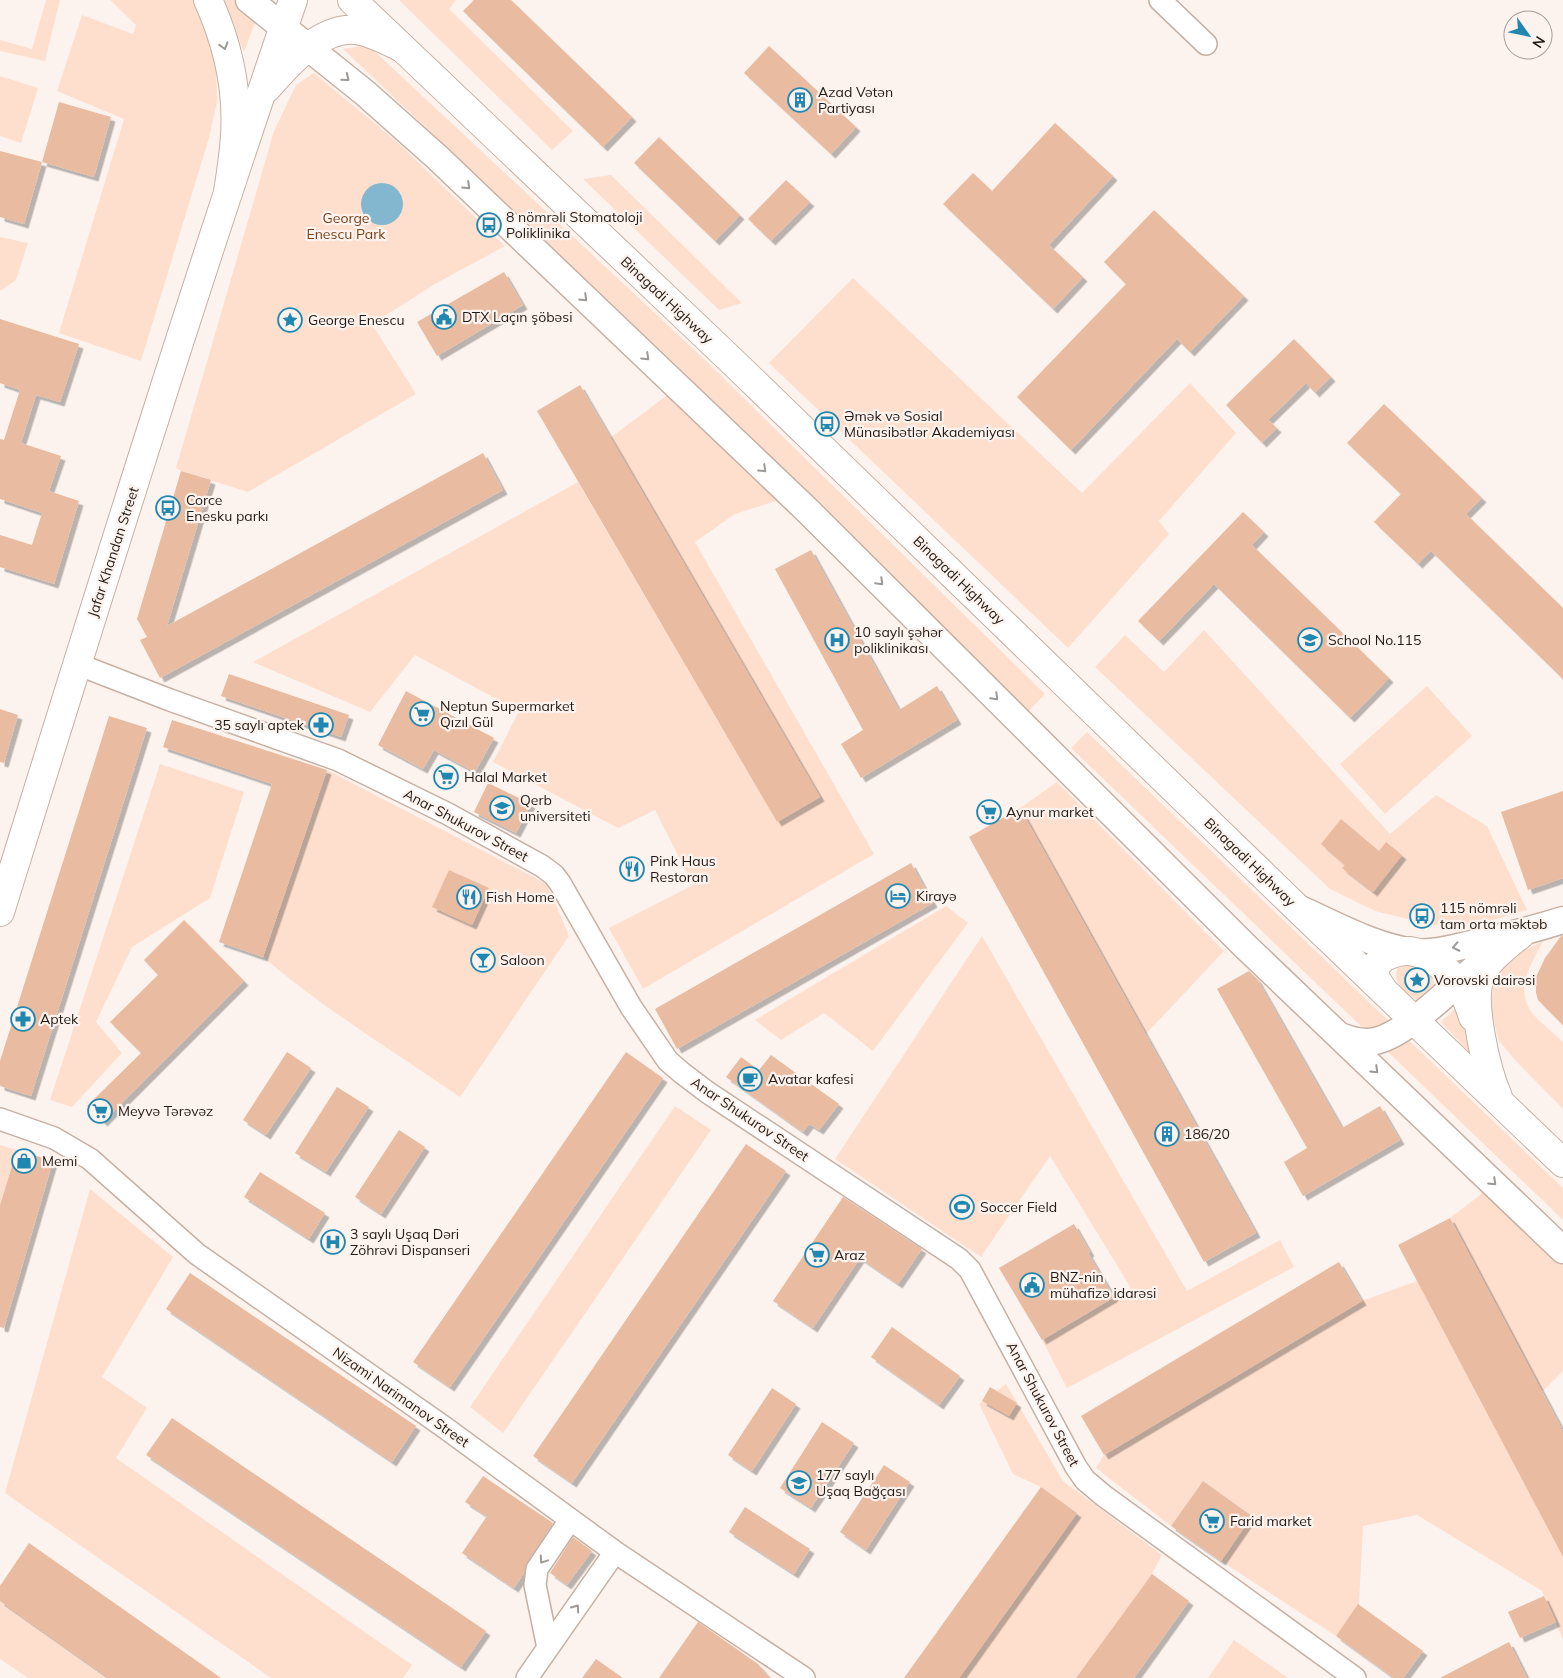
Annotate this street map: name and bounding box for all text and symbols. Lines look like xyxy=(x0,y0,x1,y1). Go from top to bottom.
north arrow xyxy=(1503,10,1553,60)
text: N xyxy=(1528,33,1549,51)
one-way arrow xyxy=(218,41,229,50)
one-way arrow xyxy=(340,72,349,80)
place label: Azad Vətən Partiyası xyxy=(818,83,893,117)
building icon: Azad Vətən Partiyası xyxy=(787,87,813,113)
one-way arrow xyxy=(461,180,470,189)
place label: 8 nömrəli Stomatoloji Poliklinika xyxy=(506,208,643,242)
park label: George Enescu Park xyxy=(306,209,386,243)
bus stop icon: 8 nömrəli Stomatoloji Poliklinika xyxy=(476,212,502,238)
street label: Binagadi Highway xyxy=(617,252,717,348)
one-way arrow xyxy=(579,292,588,301)
public building icon: DTX Laçın şöbəsi xyxy=(431,304,457,330)
place icon: George Enescu xyxy=(277,307,303,333)
place label: DTX Laçın şöbəsi xyxy=(462,308,572,326)
place label: George Enescu xyxy=(308,311,405,329)
one-way arrow xyxy=(640,351,649,360)
place label: Əmək və Sosial Münasibətlər Akademiyası xyxy=(844,407,1015,441)
bus stop icon: Əmək və Sosial Münasibətlər Akademiyası xyxy=(814,411,840,437)
one-way arrow xyxy=(758,463,767,472)
street label: Jafar Khandan Street xyxy=(83,485,143,619)
place label: Corce Enesku parkı xyxy=(186,491,268,525)
bus stop icon: Corce Enesku parkı xyxy=(155,495,181,521)
street label: Binagadi Highway xyxy=(910,532,1009,629)
one-way arrow xyxy=(874,576,883,585)
place label: 10 saylı şəhər poliklinikası xyxy=(854,623,944,657)
hospital icon: 10 saylı şəhər poliklinikası xyxy=(824,627,850,653)
school or university icon: School No.115 xyxy=(1297,627,1323,653)
place label: School No.115 xyxy=(1328,631,1421,649)
one-way arrow xyxy=(989,691,998,700)
place label: Neptun Supermarket Qızıl Gül xyxy=(440,697,575,731)
supermarket icon: Neptun Supermarket Qızıl Gül xyxy=(409,701,435,727)
pharmacy icon: 35 saylı aptek xyxy=(308,712,334,738)
place label: 35 saylı aptek xyxy=(214,716,305,734)
supermarket icon: Halal Market xyxy=(433,764,459,790)
place label: Halal Market xyxy=(464,768,547,786)
street label: Anar Shukurov Street xyxy=(401,785,532,866)
place label: Qerb universiteti xyxy=(520,791,591,825)
school or university icon: Qerb universiteti xyxy=(489,795,515,821)
supermarket icon: Aynur market xyxy=(976,799,1002,825)
place label: Aynur market xyxy=(1006,803,1094,821)
street label: Binagadi Highway xyxy=(1201,814,1300,911)
place label: Pink Haus Restoran xyxy=(650,852,716,886)
restaurant icon: Pink Haus Restoran xyxy=(619,856,645,882)
hotel icon: Kirayə xyxy=(885,883,911,909)
restaurant icon: Fish Home xyxy=(456,884,482,910)
place label: Kirayə xyxy=(916,887,957,905)
place label: Fish Home xyxy=(486,888,555,906)
place label: 115 nömrəli tam orta məktəb xyxy=(1440,899,1547,933)
bus stop icon: 115 nömrəli tam orta məktəb xyxy=(1409,903,1435,929)
one-way arrow xyxy=(1452,942,1461,952)
bar icon: Saloon xyxy=(470,947,496,973)
place label: Saloon xyxy=(500,951,545,969)
place icon: Vorovski dairəsi xyxy=(1404,967,1430,993)
place label: Vorovski dairəsi xyxy=(1434,971,1535,989)
pharmacy icon: Aptek xyxy=(10,1006,36,1032)
place label: Aptek xyxy=(40,1010,79,1028)
one-way arrow xyxy=(1369,1064,1378,1073)
cafe icon: Avatar kafesi xyxy=(737,1066,763,1092)
place label: Avatar kafesi xyxy=(768,1070,854,1088)
street label: Anar Shukurov Street xyxy=(688,1073,813,1165)
supermarket icon: Meyvə Tərəvəz xyxy=(87,1098,113,1124)
place label: Meyvə Tərəvəz xyxy=(118,1102,213,1120)
building icon: 186/20 xyxy=(1154,1121,1180,1147)
place label: 186/20 xyxy=(1184,1125,1230,1143)
shop icon: Memi xyxy=(11,1148,37,1174)
place label: Memi xyxy=(42,1152,77,1170)
one-way arrow xyxy=(1487,1176,1496,1185)
sports icon: Soccer Field xyxy=(949,1194,975,1220)
place label: Soccer Field xyxy=(980,1198,1057,1216)
place label: 3 saylı Uşaq Dəri Zöhrəvi Dispanseri xyxy=(350,1225,470,1259)
hospital icon: 3 saylı Uşaq Dəri Zöhrəvi Dispanseri xyxy=(320,1229,346,1255)
supermarket icon: Araz xyxy=(804,1242,830,1268)
place label: Araz xyxy=(834,1246,865,1264)
place label: BNZ-nin mühafizə idarəsi xyxy=(1050,1268,1156,1302)
public building icon: BNZ-nin mühafizə idarəsi xyxy=(1019,1272,1045,1298)
street label: Anar Shukurov Street xyxy=(1003,1339,1084,1470)
street label: Nizami Narimanov Street xyxy=(329,1343,473,1451)
place label: 177 saylı Uşaq Bağçası xyxy=(816,1466,906,1500)
school or university icon: 177 saylı Uşaq Bağçası xyxy=(786,1470,812,1496)
supermarket icon: Farid market xyxy=(1199,1508,1225,1534)
place label: Farid market xyxy=(1230,1512,1312,1530)
one-way arrow xyxy=(540,1555,549,1564)
one-way arrow xyxy=(570,1605,579,1614)

